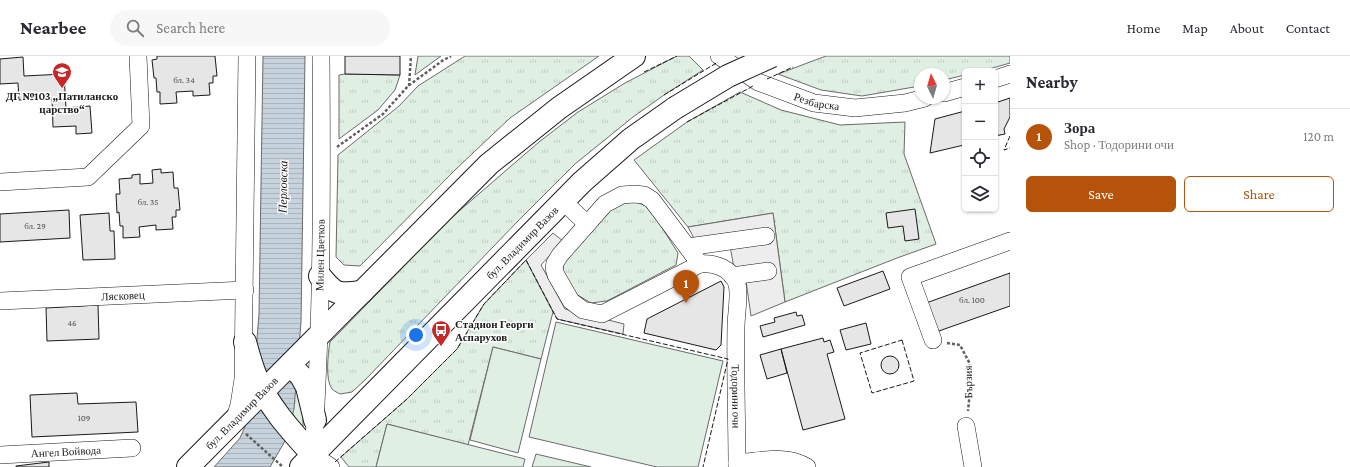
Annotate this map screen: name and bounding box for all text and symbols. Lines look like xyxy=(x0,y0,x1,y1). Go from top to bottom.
search box xyxy=(110,10,390,46)
text: Nearbee xyxy=(20,17,86,38)
icon: search xyxy=(124,17,146,39)
text: Search here xyxy=(156,20,225,36)
text: Home xyxy=(1127,20,1160,36)
text: Map xyxy=(1182,20,1208,36)
text: About xyxy=(1230,20,1264,36)
text: Contact xyxy=(1286,20,1330,36)
school or university icon: ДГ №103 „Патиланско царство“ xyxy=(51,61,73,89)
north arrow xyxy=(914,68,950,104)
map controls xyxy=(962,68,998,212)
button: + xyxy=(962,68,998,104)
text: Nearby xyxy=(1026,73,1078,92)
house number: бл. 34 xyxy=(173,75,195,85)
place label: ДГ №103 „Патиланско царство“ xyxy=(6,90,119,115)
street label: Резбарска xyxy=(792,90,840,112)
button: − xyxy=(962,104,998,140)
text: Зора xyxy=(1064,120,1095,136)
text: 1 xyxy=(1037,129,1041,144)
text: 120 m xyxy=(1303,129,1334,144)
text: Shop · Тодорини очи xyxy=(1064,137,1174,152)
button: locate xyxy=(962,140,998,176)
water label: Перловска xyxy=(276,161,290,214)
button: layers xyxy=(962,176,998,212)
button: Save xyxy=(1026,176,1176,212)
button: Share xyxy=(1184,176,1334,212)
house number: бл. 35 xyxy=(137,197,159,207)
street label: бул. Владимир Вазов xyxy=(484,204,561,282)
street label: Милен Цветков xyxy=(313,219,327,291)
house number: бл. 29 xyxy=(24,221,46,231)
pin: 1 xyxy=(673,270,699,303)
street label: Лясковец xyxy=(101,289,145,302)
house number: бл. 100 xyxy=(959,295,985,305)
house number: 46 xyxy=(67,318,77,328)
place label: Стадион Георги Аспарухов xyxy=(455,318,534,343)
bus stop icon: Стадион Георги Аспарухов xyxy=(430,319,452,347)
your location xyxy=(406,325,426,345)
street label: Тодорини очи xyxy=(730,364,743,429)
street label: Бързия xyxy=(962,365,974,399)
street label: бул. Владимир Вазов xyxy=(203,374,280,452)
house number: 109 xyxy=(78,413,91,423)
street label: Ангел Войвода xyxy=(31,444,101,459)

